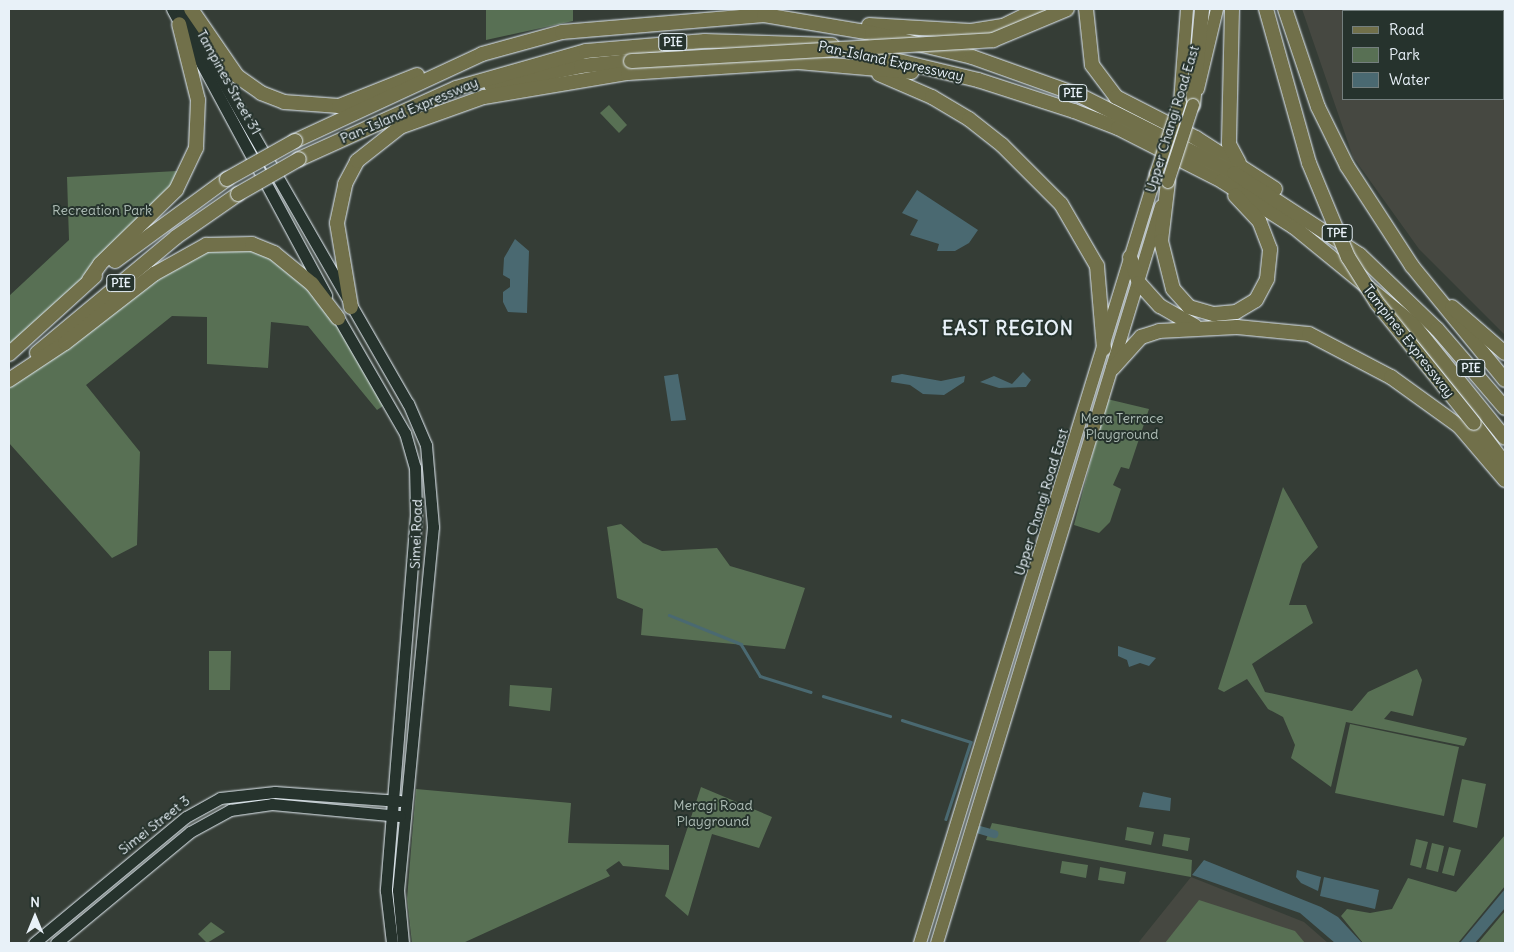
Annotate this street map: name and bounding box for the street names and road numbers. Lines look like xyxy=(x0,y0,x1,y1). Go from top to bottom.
street label: Tampines Street 31 xyxy=(193,27,265,137)
road number: PIE xyxy=(658,32,688,52)
street label: Pan-Island Expressway xyxy=(817,37,965,85)
street label: Upper Changi Road East xyxy=(1142,43,1202,195)
street label: Pan-Island Expressway xyxy=(337,73,481,147)
road number: PIE xyxy=(1058,84,1088,102)
road number: TPE xyxy=(1321,224,1353,242)
road number: PIE xyxy=(106,274,136,292)
street label: Tampines Expressway xyxy=(1360,281,1458,401)
road number: PIE xyxy=(1456,358,1486,378)
street label: Upper Changi Road East xyxy=(1011,426,1071,578)
street label: Simei Road xyxy=(406,499,426,569)
street label: Simei Street 3 xyxy=(115,792,193,858)

